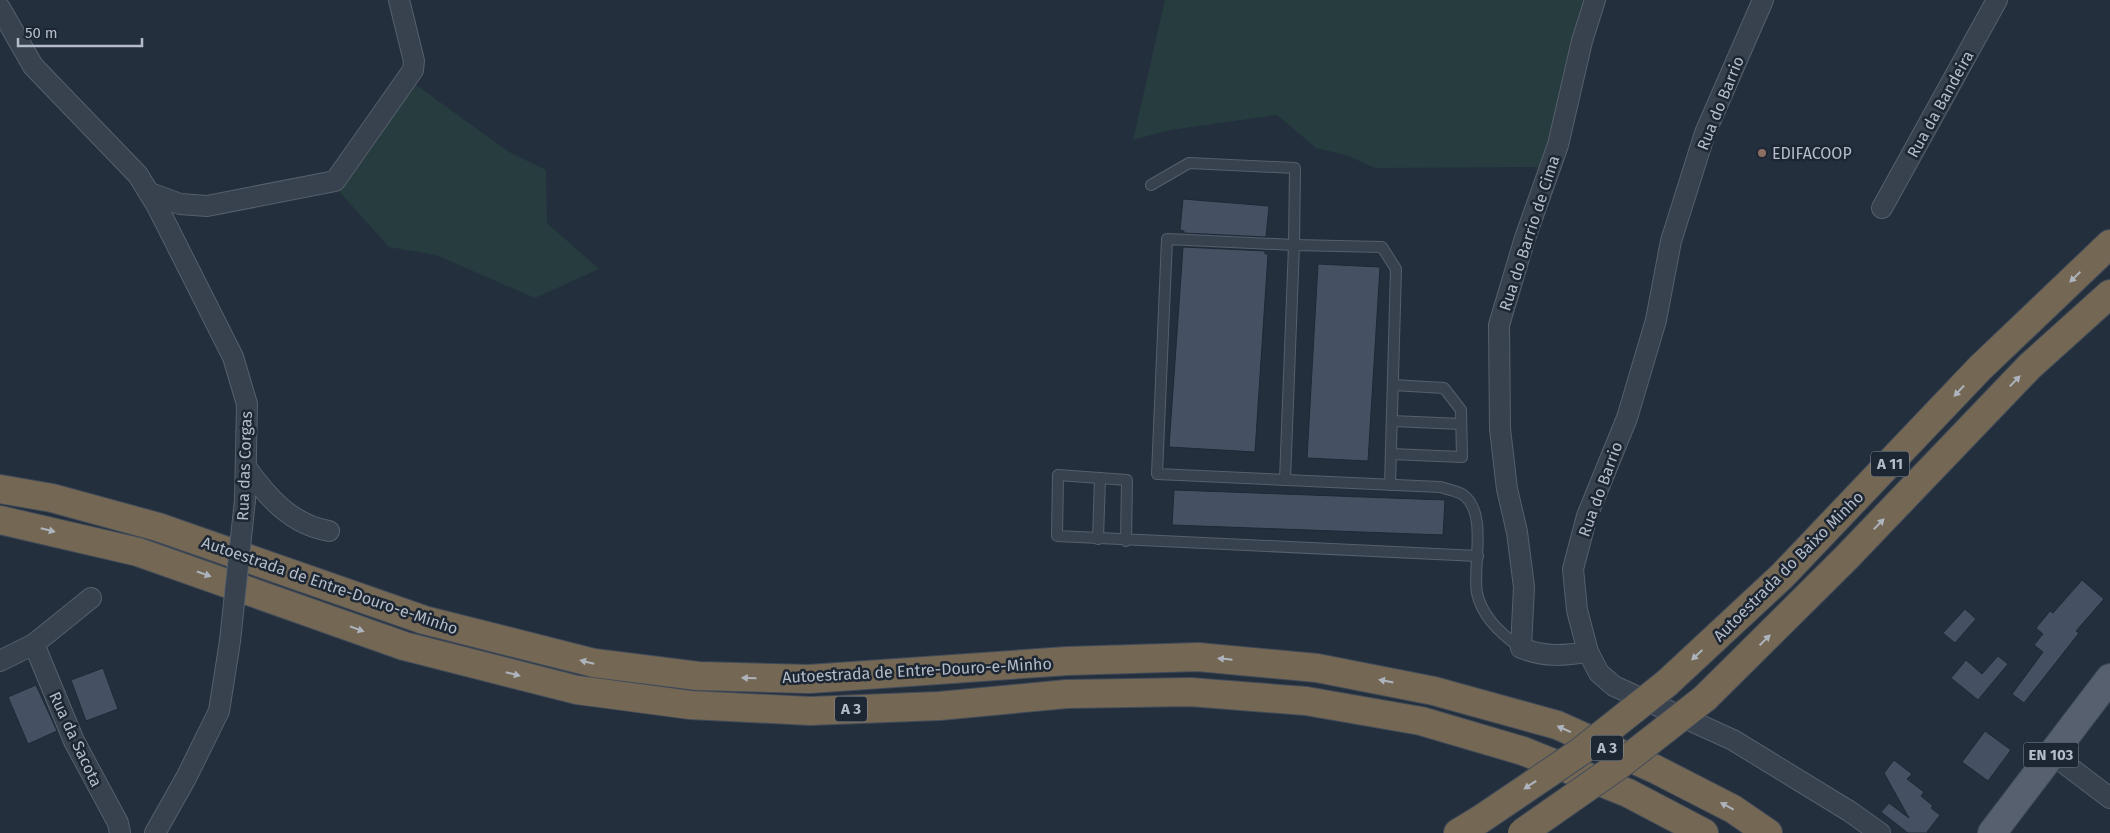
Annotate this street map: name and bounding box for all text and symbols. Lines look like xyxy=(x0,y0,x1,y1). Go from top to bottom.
scale bar xyxy=(18,15,141,47)
text: 50 m xyxy=(25,24,58,42)
street label: Rua da Bandeira xyxy=(1903,47,1978,161)
street label: Rua do Barrio xyxy=(1693,53,1748,153)
place label: EDIFACOOP xyxy=(1772,144,1852,163)
marker: EDIFACOOP xyxy=(1756,147,1768,159)
street label: Rua do Barrio de Cima xyxy=(1495,153,1564,313)
one-way arrow xyxy=(2069,271,2081,283)
one-way arrow xyxy=(2009,376,2021,388)
one-way arrow xyxy=(1953,384,1965,396)
street label: Rua das Corgas xyxy=(233,411,256,521)
street label: Rua do Barrio xyxy=(1574,439,1626,539)
road number: A 11 xyxy=(1871,452,1909,476)
street label: Autoestrada do Baixo Minho xyxy=(1709,487,1867,645)
one-way arrow xyxy=(1872,518,1884,530)
one-way arrow xyxy=(40,526,55,534)
street label: Autoestrada de Entre-Douro-e-Minho xyxy=(199,533,460,638)
one-way arrow xyxy=(197,570,212,578)
one-way arrow xyxy=(350,625,365,633)
one-way arrow xyxy=(1759,634,1771,646)
one-way arrow xyxy=(1691,649,1703,661)
street label: Autoestrada de Entre-Douro-e-Minho xyxy=(782,654,1052,687)
one-way arrow xyxy=(1217,655,1233,663)
one-way arrow xyxy=(580,658,595,666)
one-way arrow xyxy=(505,670,521,678)
one-way arrow xyxy=(740,673,756,681)
one-way arrow xyxy=(1378,677,1394,685)
street label: Rua da Sacota xyxy=(45,689,106,790)
road number: A 3 xyxy=(835,696,867,722)
one-way arrow xyxy=(1557,724,1571,732)
road number: A 3 xyxy=(1591,736,1623,760)
road number: EN 103 xyxy=(2024,742,2078,768)
one-way arrow xyxy=(1524,780,1537,790)
one-way arrow xyxy=(1720,802,1734,810)

